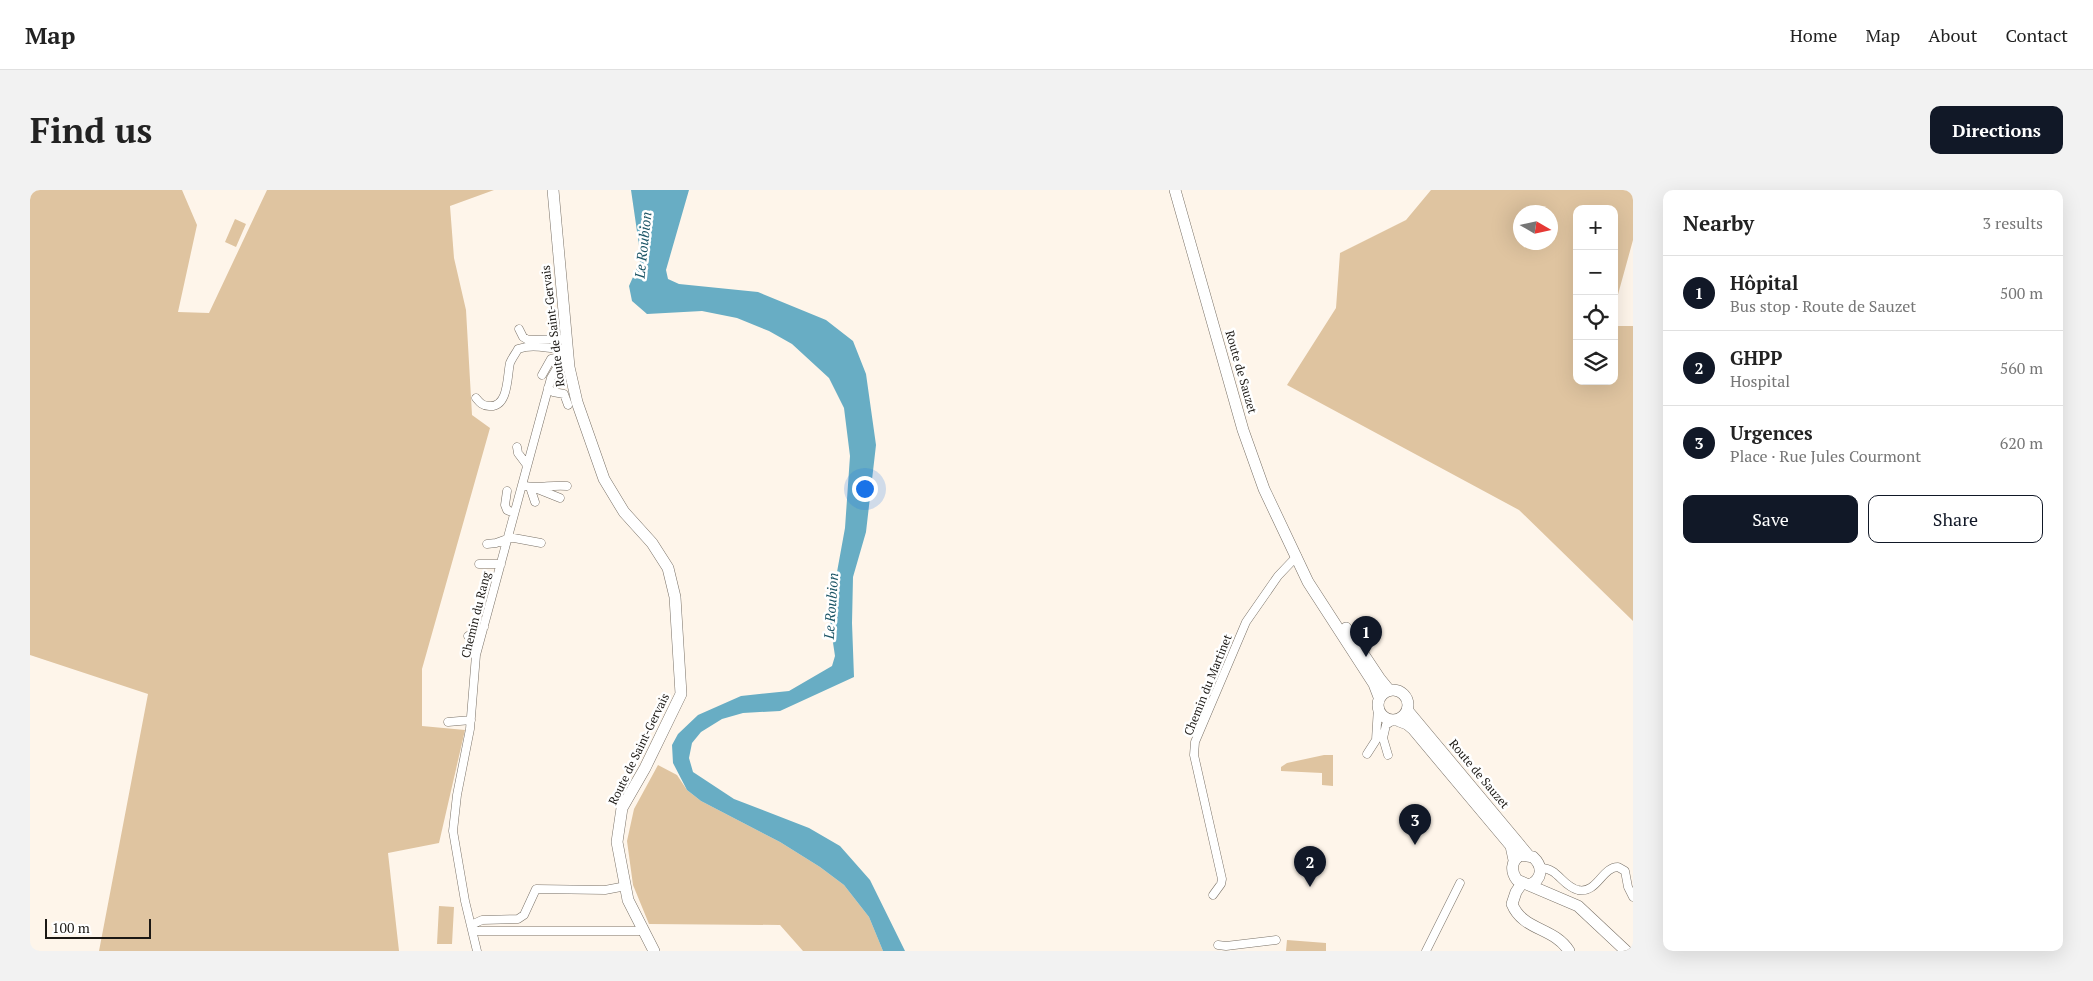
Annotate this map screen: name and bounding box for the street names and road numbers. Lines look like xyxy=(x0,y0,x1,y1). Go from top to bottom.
street label: Route de Saint-Gervais xyxy=(538,264,567,388)
street label: Route de Sauzet xyxy=(1222,329,1261,416)
street label: Chemin du Rang xyxy=(458,570,494,660)
street label: Chemin du Martinet xyxy=(1180,631,1235,738)
street label: Route de Saint-Gervais xyxy=(605,691,672,807)
street label: Route de Sauzet xyxy=(1446,736,1513,812)

